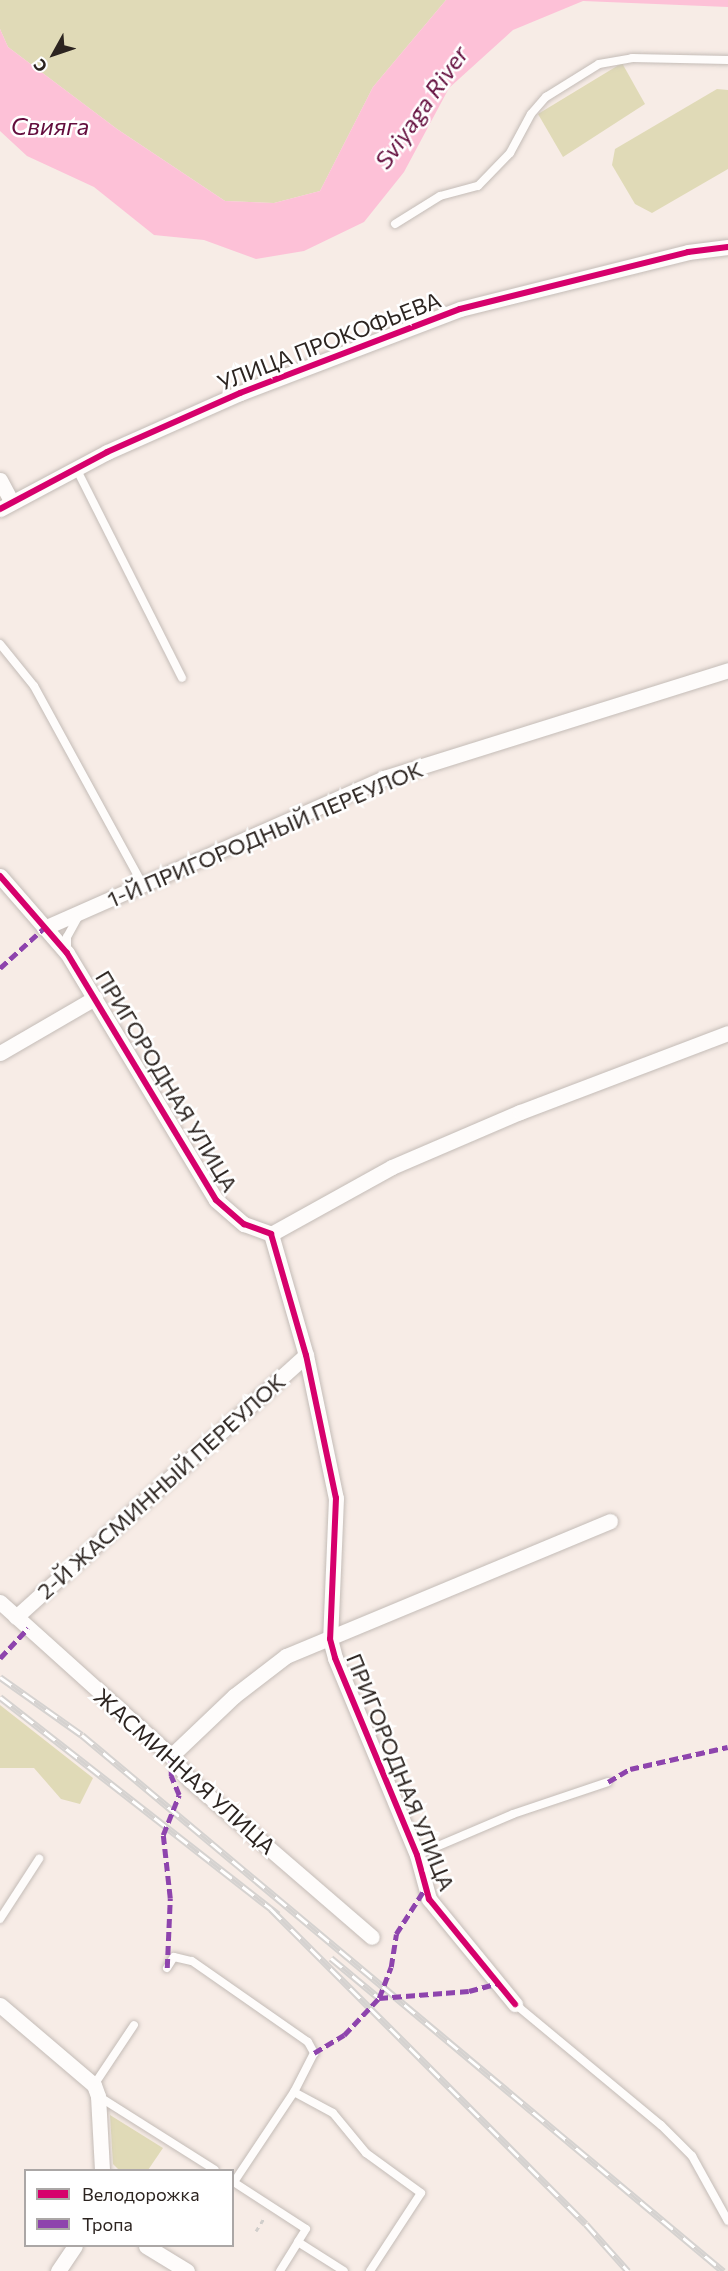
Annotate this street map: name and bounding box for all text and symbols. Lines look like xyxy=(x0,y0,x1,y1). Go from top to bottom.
north arrow xyxy=(24,24,84,84)
water label: Sviyaga River xyxy=(368,40,474,174)
text: С xyxy=(29,56,51,76)
water label: Свияга xyxy=(11,112,89,140)
street label: УЛИЦА ПРОКОФЬЕВА xyxy=(213,286,445,396)
street label: 1-Й ПРИГОРОДНЫЙ ПЕРЕУЛОК xyxy=(103,755,427,913)
street label: ПРИГОРОДНАЯ УЛИЦА xyxy=(90,965,244,1197)
street label: 2-Й ЖАСМИННЫЙ ПЕРЕУЛОК xyxy=(32,1368,290,1604)
street label: ПРИГОРОДНАЯ УЛИЦА xyxy=(341,1649,461,1895)
street label: ЖАСМИННАЯ УЛИЦА xyxy=(89,1683,281,1859)
legend xyxy=(24,2169,234,2247)
text: Велодорожка xyxy=(82,2183,200,2205)
text: Тропа xyxy=(82,2213,133,2235)

